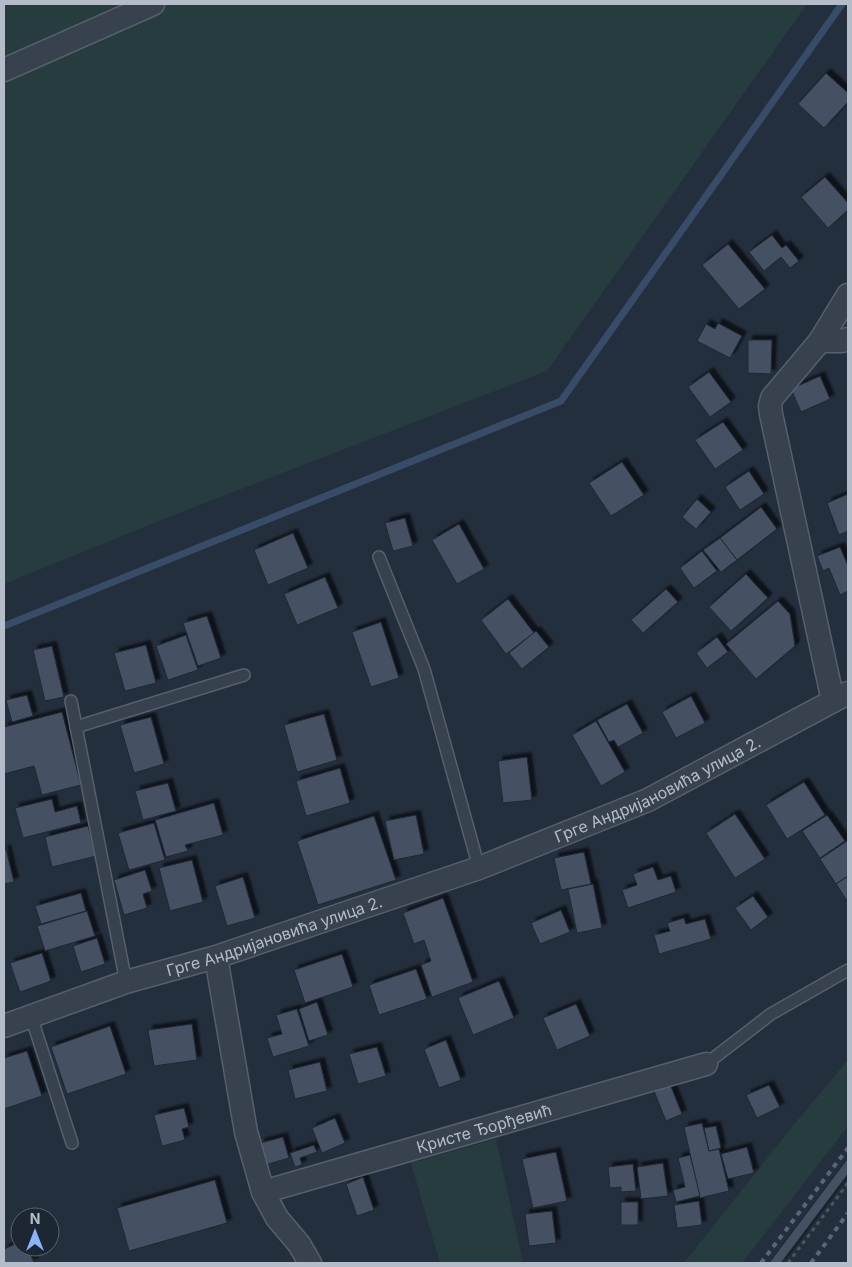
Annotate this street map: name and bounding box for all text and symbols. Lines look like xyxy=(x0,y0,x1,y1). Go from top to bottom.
street label: Грге Андријановића улица 2. xyxy=(551,732,764,847)
street label: Грге Андријановића улица 2. xyxy=(164,891,385,980)
street label: Кристе Ђорђевић xyxy=(414,1099,554,1157)
north arrow xyxy=(10,1207,60,1257)
text: N xyxy=(30,1210,40,1227)

